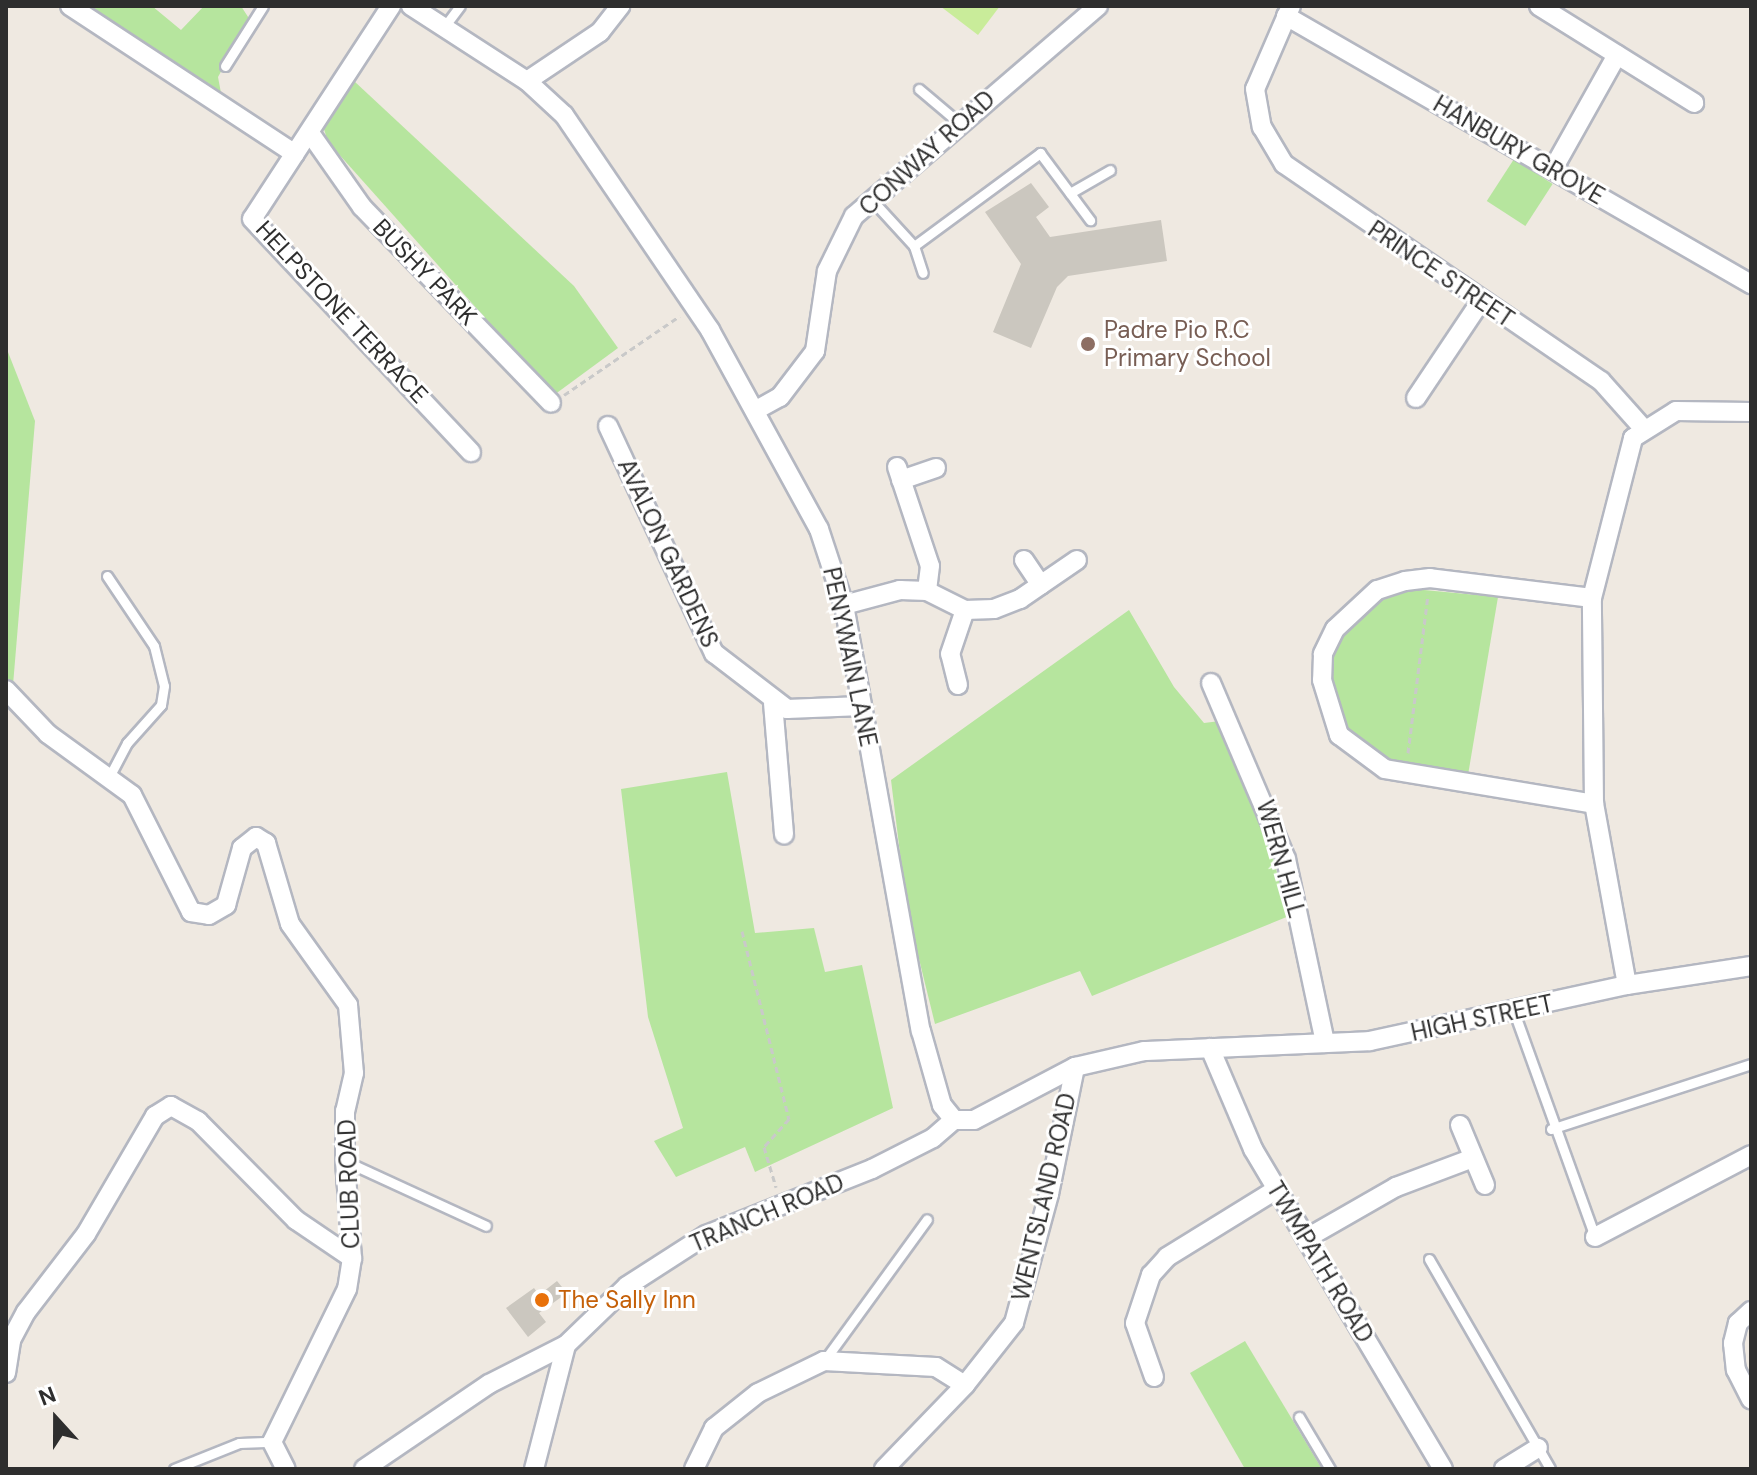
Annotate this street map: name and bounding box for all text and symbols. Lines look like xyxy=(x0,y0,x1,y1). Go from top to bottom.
street label: CONWAY ROAD xyxy=(853,85,1001,221)
street label: HANBURY GROVE xyxy=(1428,89,1610,211)
street label: BUSHY PARK xyxy=(367,213,483,331)
street label: HELPSTONE TERRACE xyxy=(250,215,434,409)
street label: PRINCE STREET xyxy=(1363,215,1519,333)
place label: Padre Pio R.C Primary School xyxy=(1104,316,1271,372)
marker: Padre Pio R.C Primary School xyxy=(1079,335,1097,353)
street label: AVALON GARDENS xyxy=(612,454,724,652)
street label: PENYWAIN LANE xyxy=(817,565,883,749)
street label: WERN HILL xyxy=(1250,797,1312,921)
street label: HIGH STREET xyxy=(1408,989,1556,1047)
street label: WENTSLAND ROAD xyxy=(1006,1090,1082,1304)
street label: CLUB ROAD xyxy=(332,1119,366,1249)
street label: TRANCH ROAD xyxy=(686,1168,848,1258)
street label: TWMPATH ROAD xyxy=(1261,1176,1379,1348)
place label: The Sally Inn xyxy=(558,1286,696,1314)
marker: The Sally Inn xyxy=(533,1291,551,1309)
north arrow xyxy=(16,1379,96,1459)
text: N xyxy=(35,1380,60,1413)

